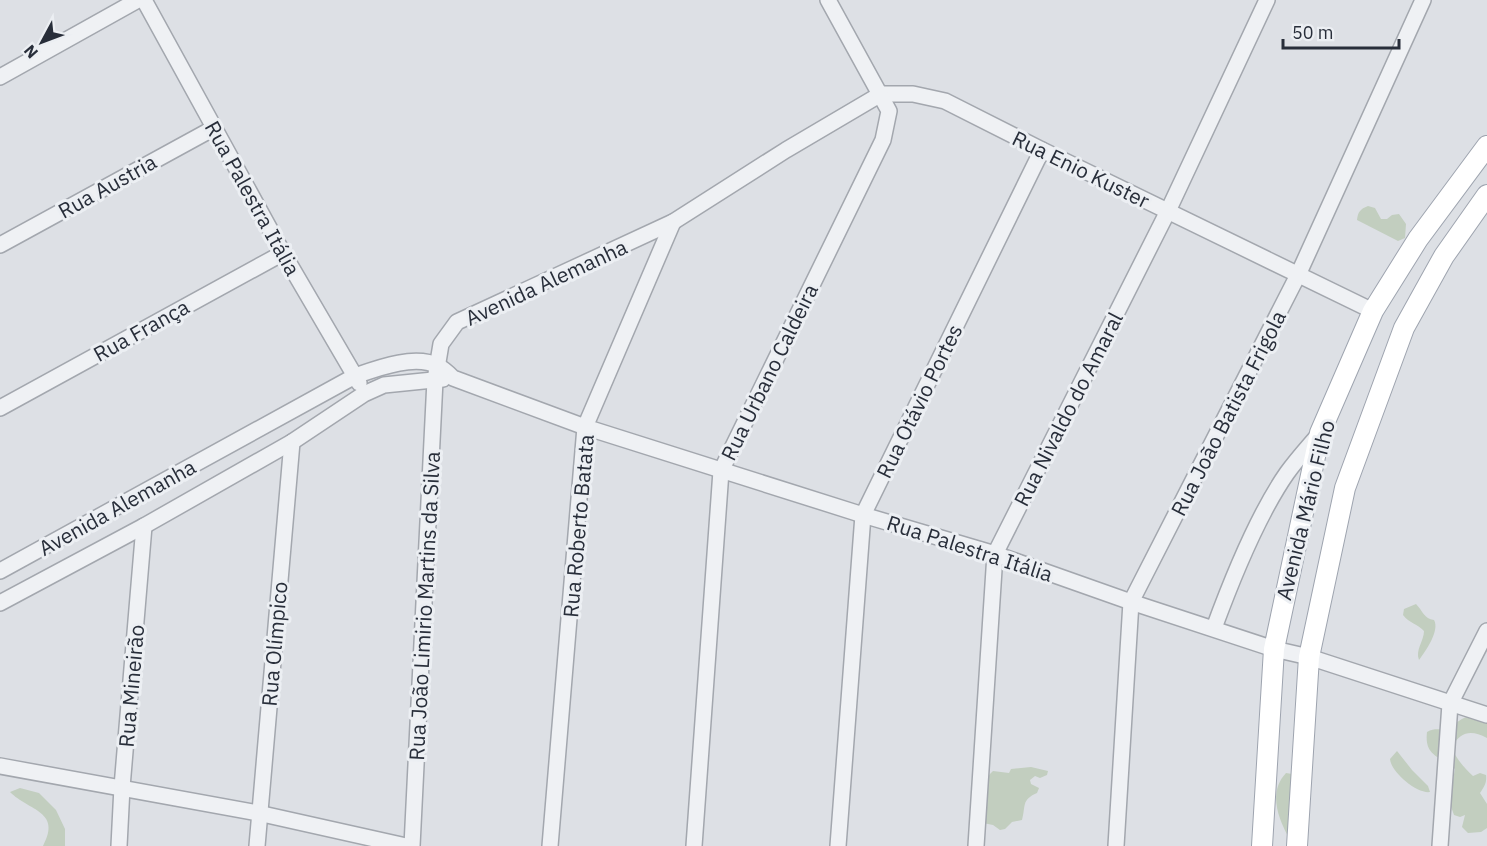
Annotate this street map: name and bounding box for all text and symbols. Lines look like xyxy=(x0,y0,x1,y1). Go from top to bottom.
north arrow xyxy=(12,12,72,72)
scale bar xyxy=(1283,12,1398,50)
text: 50 m xyxy=(1292,21,1334,44)
text: N xyxy=(19,41,42,63)
street label: Rua Palestra Itália xyxy=(199,116,307,280)
street label: Rua Enio Kuster xyxy=(1008,124,1154,214)
street label: Rua Austria xyxy=(53,147,161,225)
street label: Avenida Alemanha xyxy=(461,232,631,332)
street label: Rua Urbano Caldeira xyxy=(714,279,824,465)
street label: Rua França xyxy=(88,292,194,368)
street label: Rua João Batista Frigola xyxy=(1164,306,1292,520)
street label: Rua Nivaldo do Amaral xyxy=(1007,307,1129,511)
street label: Rua Otávio Portes xyxy=(870,319,968,483)
street label: Avenida Mário Filho xyxy=(1269,417,1341,603)
street label: Rua Roberto Batata xyxy=(556,433,600,619)
street label: Rua João Limirio Martins da Silva xyxy=(402,451,446,761)
street label: Avenida Alemanha xyxy=(33,452,201,562)
street label: Rua Palestra Itália xyxy=(883,508,1057,588)
street label: Rua Olímpico xyxy=(255,580,293,708)
street label: Rua Mineirão xyxy=(112,623,150,749)

